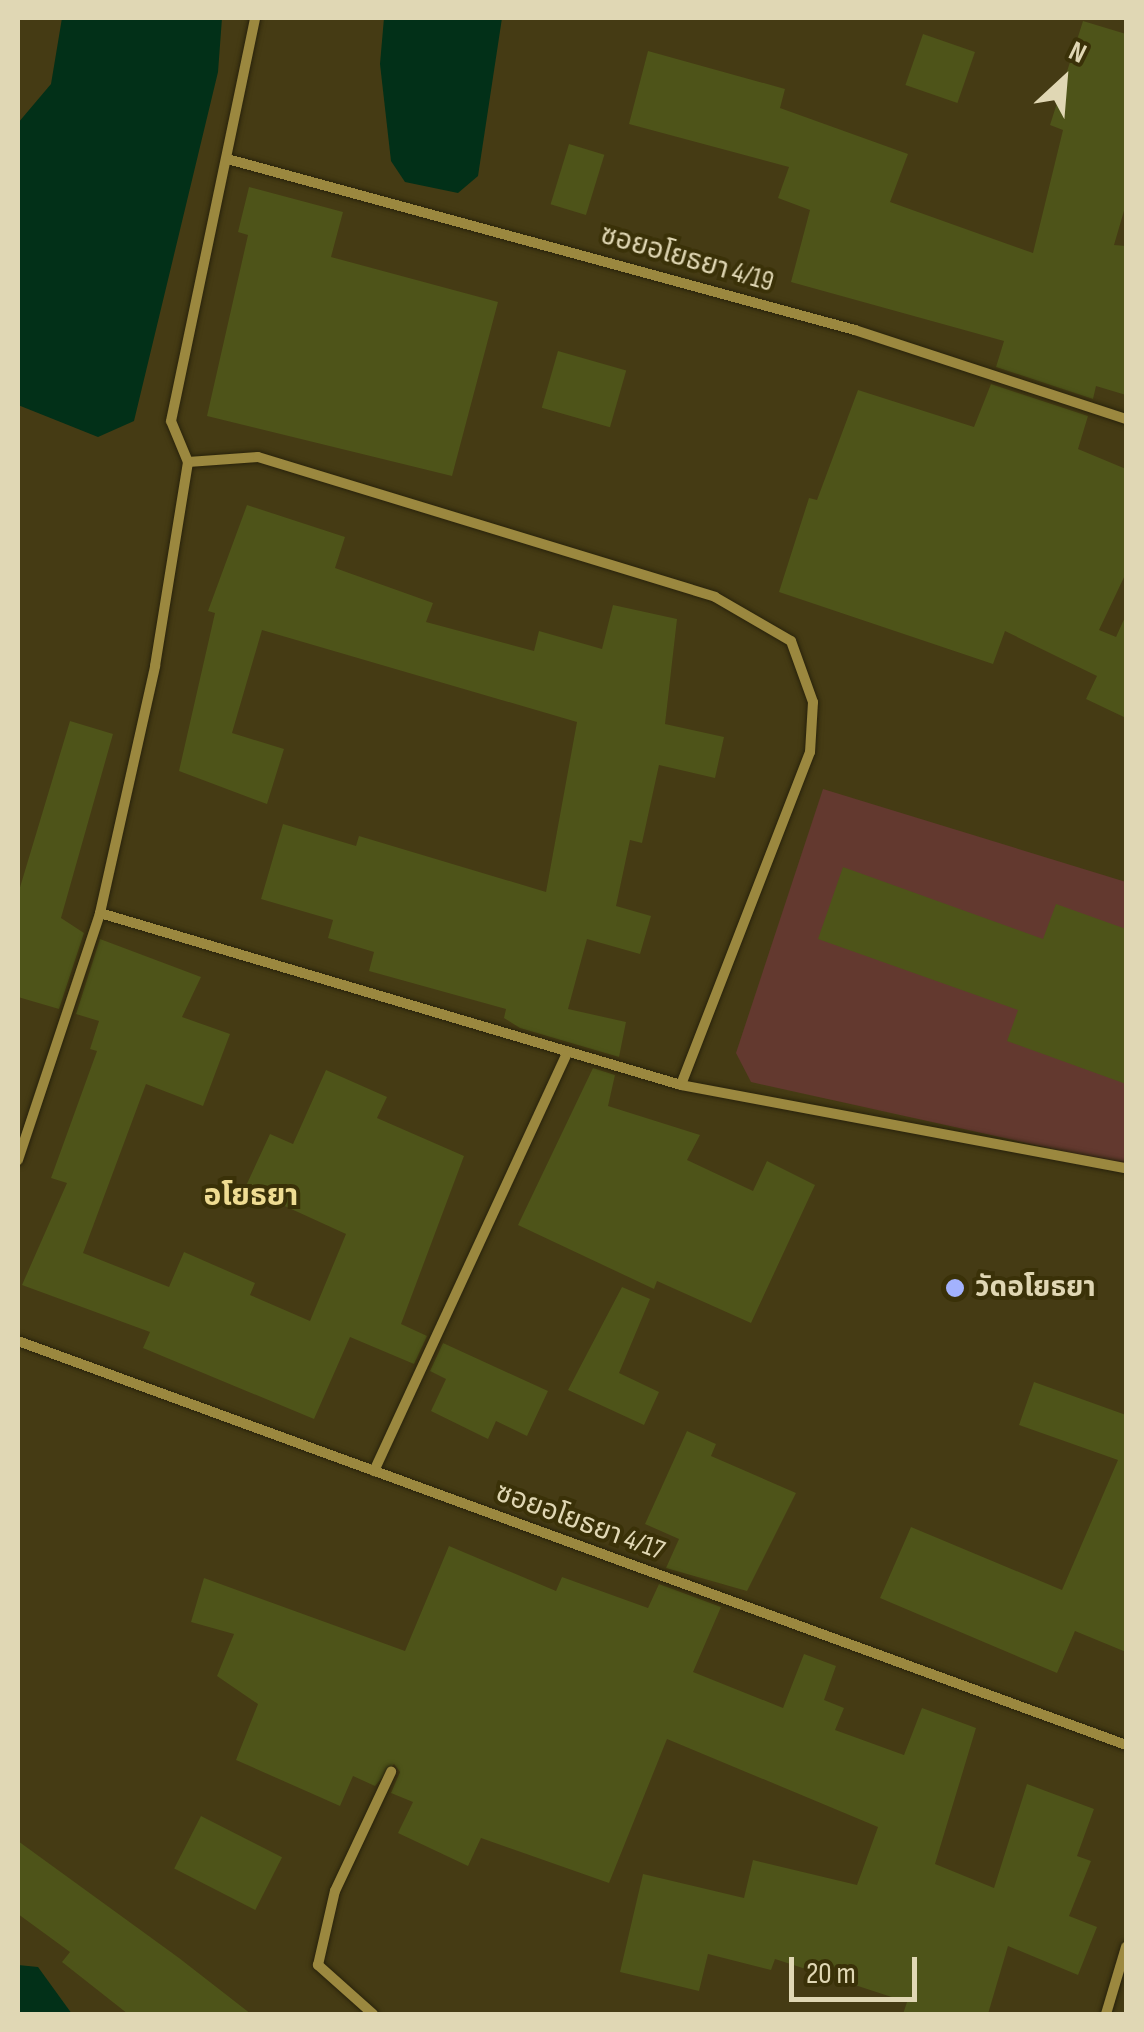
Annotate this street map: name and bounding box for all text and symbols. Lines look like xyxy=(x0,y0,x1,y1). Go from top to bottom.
north arrow xyxy=(1014,30,1114,130)
text: N xyxy=(1063,34,1091,71)
street label: ซอยอโยธยา 4/19 xyxy=(597,218,777,300)
district label: อโยธยา xyxy=(204,1178,298,1214)
place label: วัดอโยธยา xyxy=(975,1271,1096,1305)
marker: วัดอโยธยา xyxy=(944,1277,966,1299)
street label: ซอยอโยธยา 4/17 xyxy=(491,1476,669,1568)
scale bar xyxy=(794,1937,922,1999)
text: 20 m xyxy=(806,1956,856,1992)

